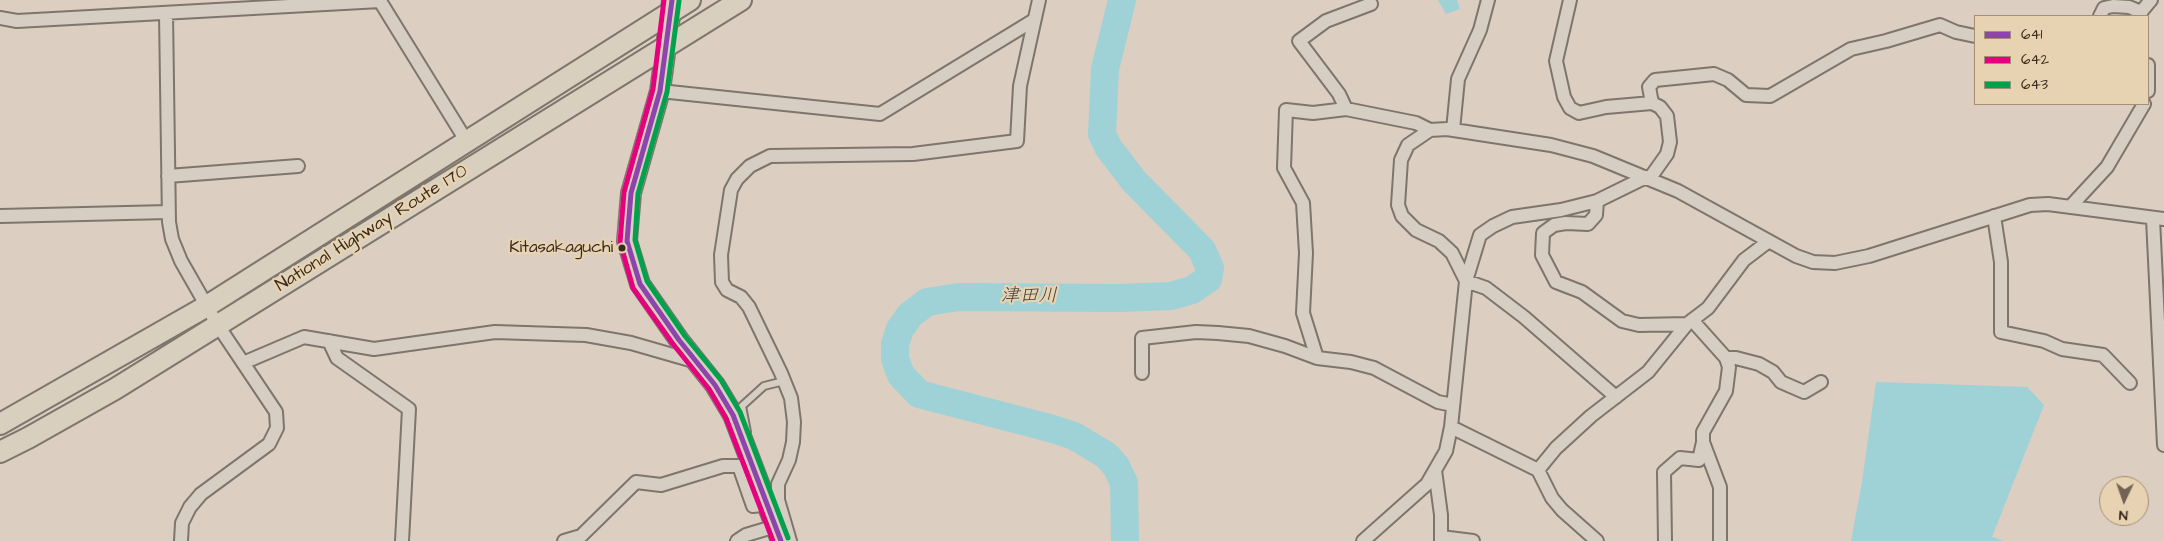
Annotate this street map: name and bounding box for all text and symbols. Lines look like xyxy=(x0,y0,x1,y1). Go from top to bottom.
legend xyxy=(1974,15,2149,105)
text: 641 xyxy=(2021,24,2043,45)
text: 642 xyxy=(2021,49,2049,70)
text: 643 xyxy=(2021,74,2048,95)
street label: National Highway Route 170 xyxy=(272,161,472,297)
place label: Kitasakaguchi xyxy=(509,238,613,258)
marker: Kitasakaguchi xyxy=(617,243,627,253)
water label: 津田川 xyxy=(1001,286,1057,308)
north arrow xyxy=(2099,476,2149,526)
text: N xyxy=(2118,505,2128,525)

